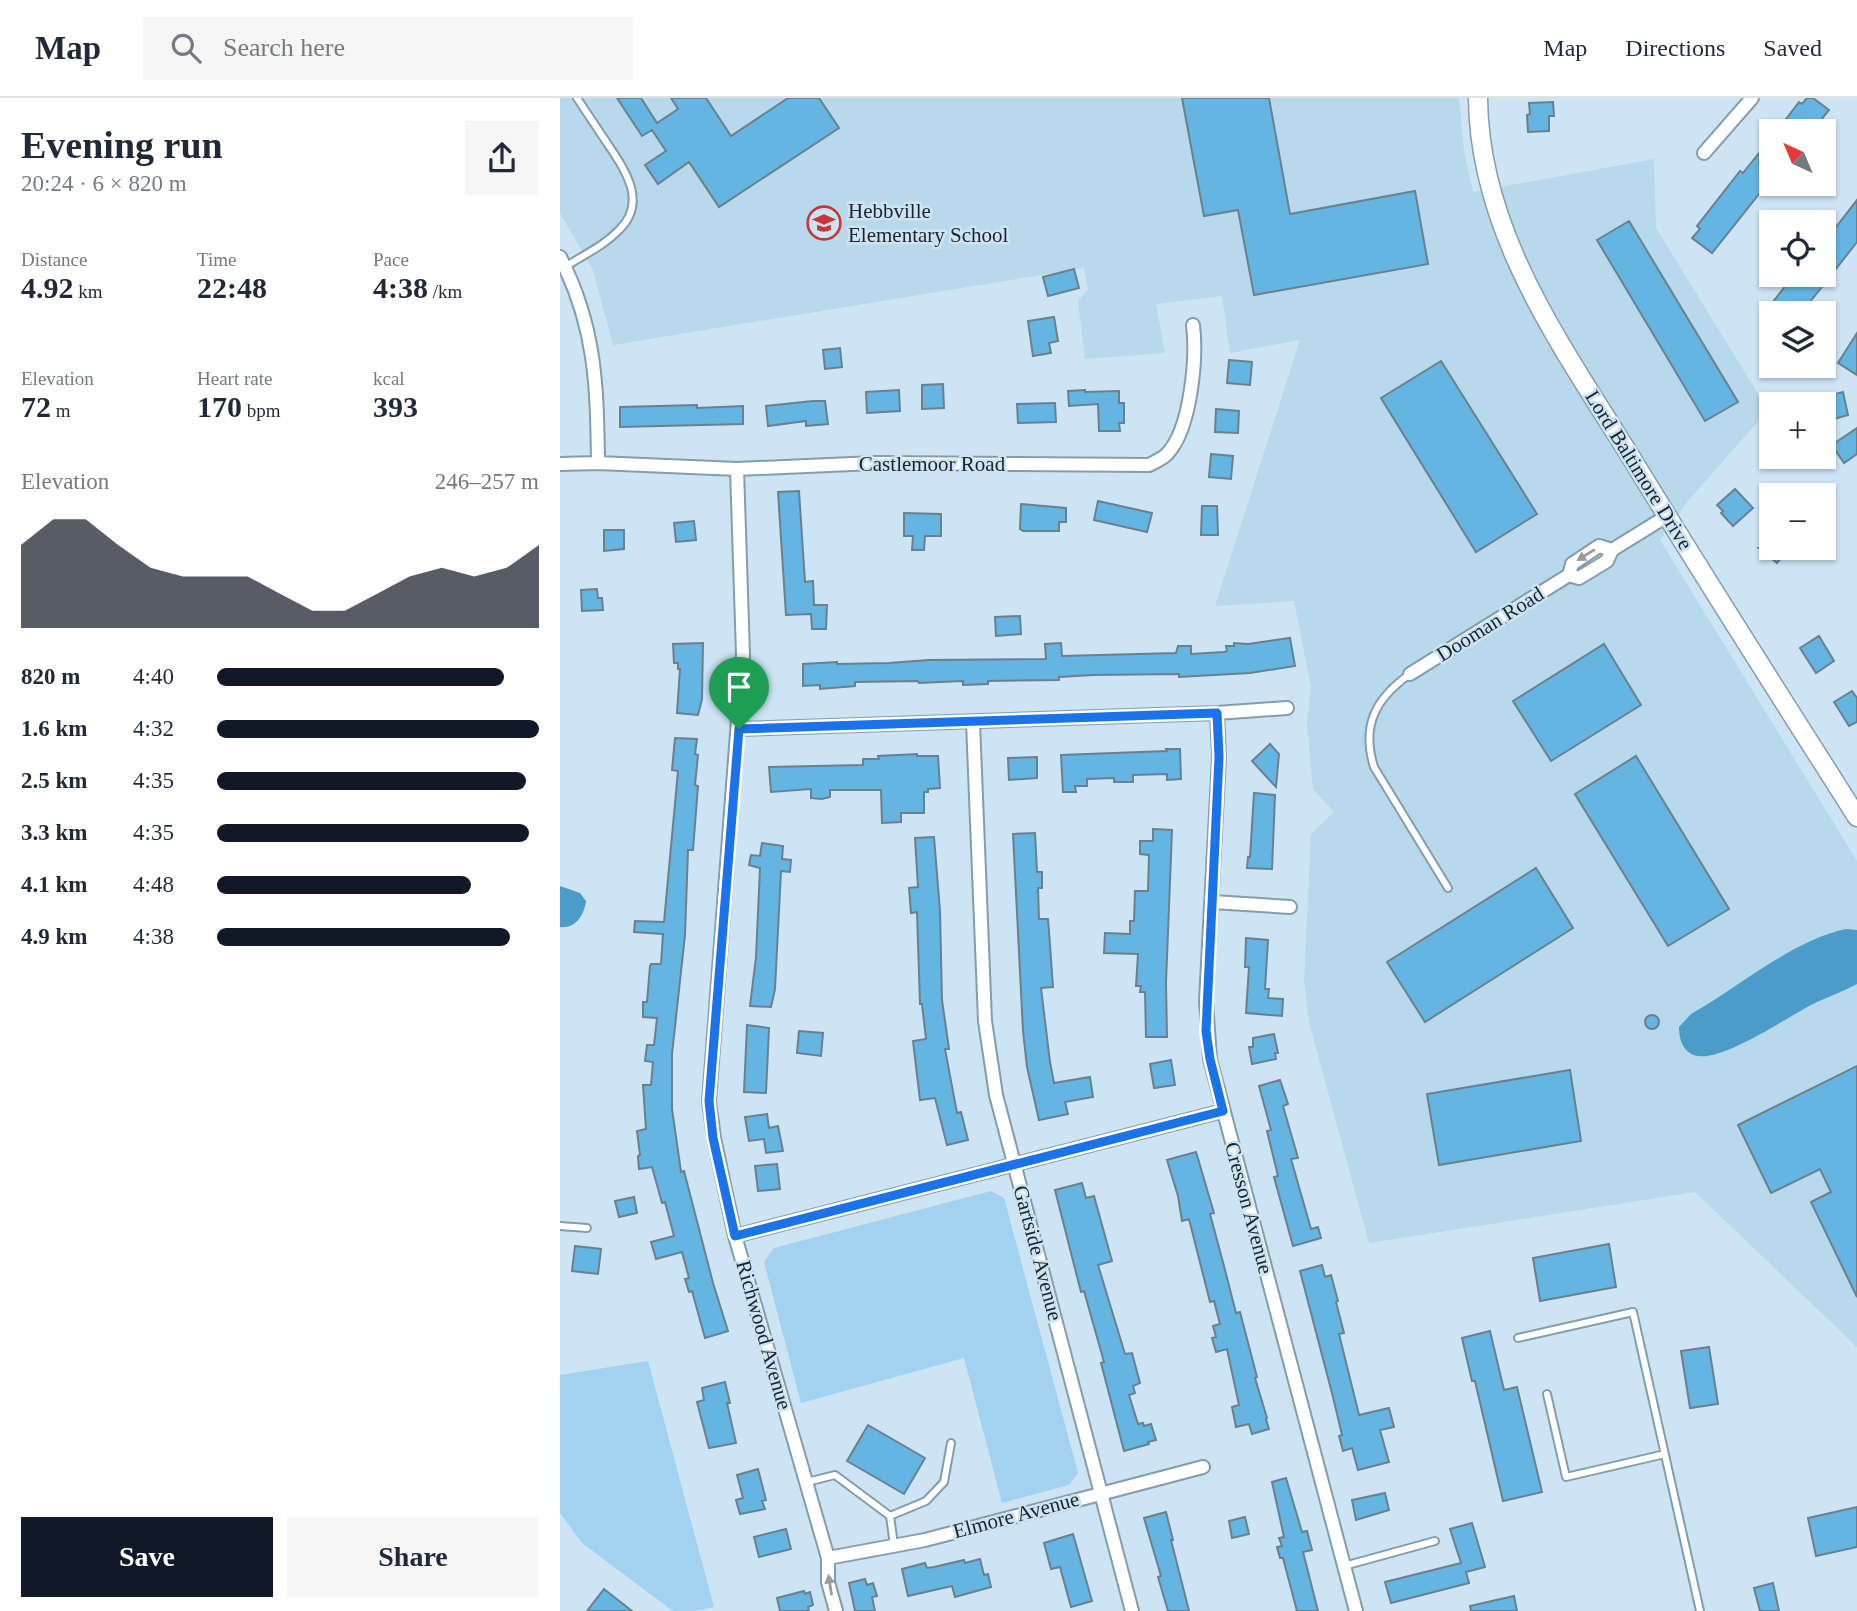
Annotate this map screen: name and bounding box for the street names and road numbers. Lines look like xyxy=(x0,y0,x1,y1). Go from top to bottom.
street label: Lord Baltimore Drive xyxy=(1580,386,1698,554)
street label: Castlemoor Road xyxy=(859,452,1006,476)
street label: Dooman Road xyxy=(1432,581,1548,666)
street label: Cresson Avenue xyxy=(1220,1139,1278,1277)
street label: Gartside Avenue xyxy=(1008,1183,1068,1323)
street label: Richwood Avenue xyxy=(731,1258,797,1412)
street label: Elmore Avenue xyxy=(950,1487,1082,1543)

